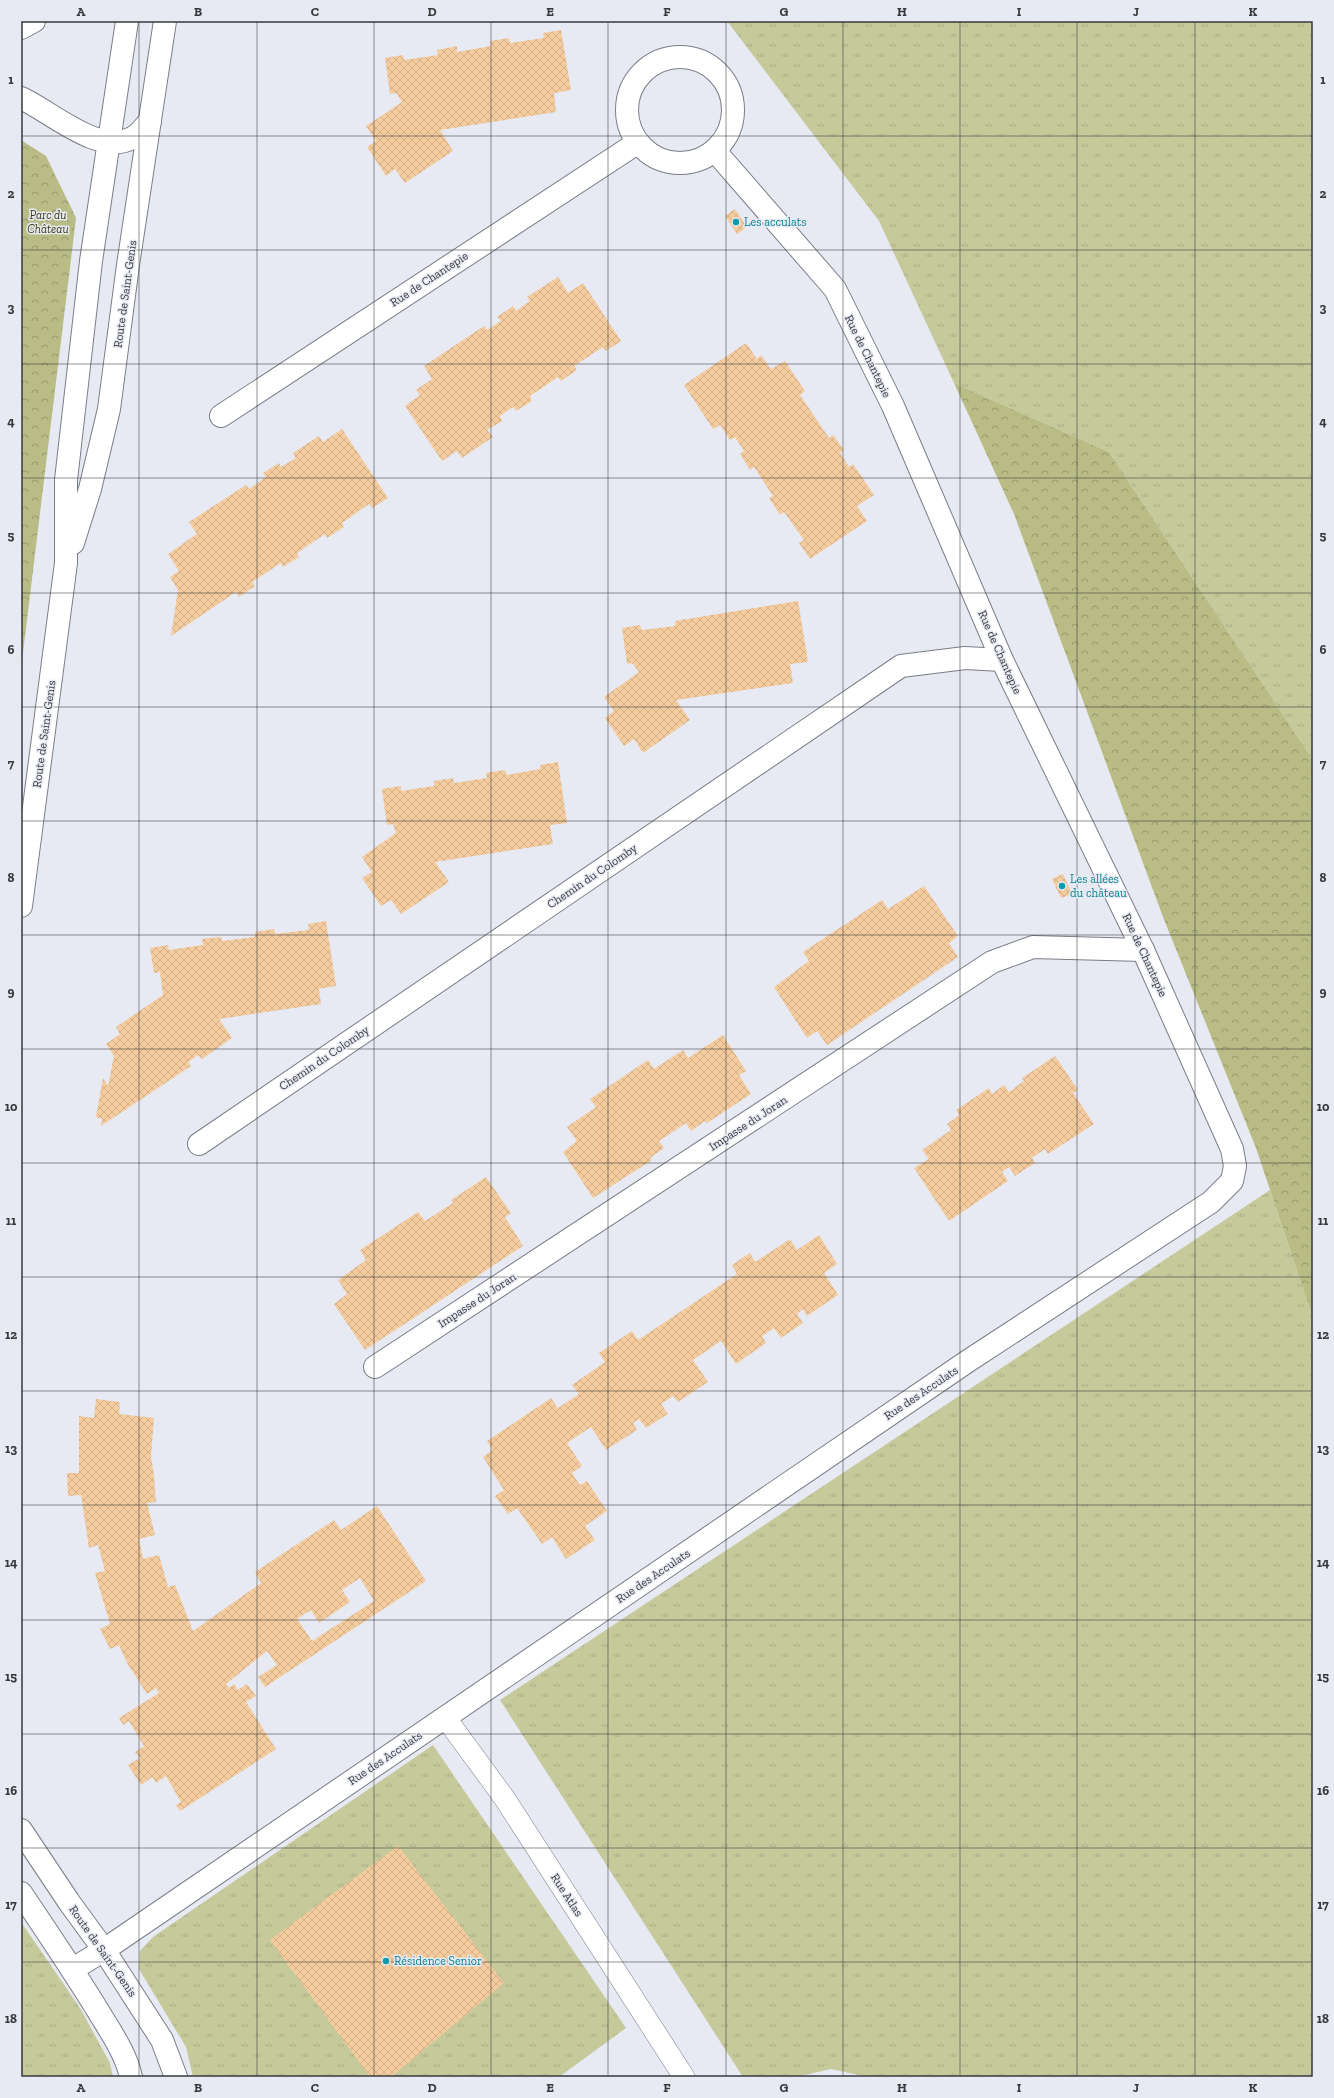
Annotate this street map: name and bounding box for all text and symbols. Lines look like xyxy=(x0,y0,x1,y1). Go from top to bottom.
text: A xyxy=(77,4,86,19)
text: B xyxy=(194,4,202,19)
text: C xyxy=(311,4,319,19)
text: D xyxy=(427,4,437,19)
text: E xyxy=(546,4,554,19)
text: F xyxy=(663,4,671,19)
text: G xyxy=(780,4,789,19)
text: H xyxy=(897,4,907,19)
text: I xyxy=(1017,4,1022,19)
text: J xyxy=(1133,4,1139,19)
text: K xyxy=(1249,4,1258,19)
text: 1 xyxy=(8,72,14,87)
text: 1 xyxy=(1320,72,1326,87)
text: 2 xyxy=(8,186,15,201)
text: 2 xyxy=(1320,186,1327,201)
park label: Parc du Château xyxy=(27,208,69,236)
place label: Les acculats xyxy=(744,215,806,229)
marker: Les acculats xyxy=(731,217,741,227)
street label: Route de Saint-Genis xyxy=(111,239,139,349)
street label: Rue de Chantepie xyxy=(387,248,471,309)
text: 3 xyxy=(8,300,15,315)
text: 3 xyxy=(1320,300,1327,315)
street label: Rue de Chantepie xyxy=(842,312,894,400)
text: 4 xyxy=(7,414,15,429)
text: 4 xyxy=(1319,414,1327,429)
text: 5 xyxy=(8,528,15,543)
text: 5 xyxy=(1320,528,1327,543)
street label: Rue de Chantepie xyxy=(975,608,1025,696)
text: 6 xyxy=(8,642,15,657)
text: 6 xyxy=(1320,642,1327,657)
street label: Route de Saint-Genis xyxy=(30,679,58,789)
text: 7 xyxy=(8,756,15,771)
text: 7 xyxy=(1320,756,1327,771)
street label: Chemin du Colomby xyxy=(544,840,640,911)
text: 8 xyxy=(7,870,15,885)
text: 8 xyxy=(1319,870,1327,885)
place label: Les allées du château xyxy=(1070,872,1127,900)
marker: Les allées du château xyxy=(1057,881,1067,891)
street label: Rue de Chantepie xyxy=(1120,911,1171,999)
text: 9 xyxy=(8,984,15,999)
text: 9 xyxy=(1320,984,1327,999)
street label: Chemin du Colomby xyxy=(276,1022,372,1093)
street label: Impasse du Joran xyxy=(706,1092,790,1153)
text: 10 xyxy=(5,1099,18,1114)
text: 10 xyxy=(1317,1099,1330,1114)
text: 11 xyxy=(6,1213,17,1228)
text: 11 xyxy=(1318,1213,1329,1228)
street label: Impasse du Joran xyxy=(435,1269,519,1330)
text: 12 xyxy=(5,1327,17,1342)
text: 12 xyxy=(1317,1327,1329,1342)
street label: Rue des Acculats xyxy=(881,1363,961,1423)
text: 13 xyxy=(5,1441,17,1456)
text: 13 xyxy=(1317,1441,1329,1456)
street label: Rue des Acculats xyxy=(613,1546,693,1606)
text: 14 xyxy=(5,1555,18,1570)
text: 14 xyxy=(1317,1555,1330,1570)
text: 15 xyxy=(5,1669,17,1684)
text: 15 xyxy=(1317,1669,1329,1684)
street label: Rue des Acculats xyxy=(345,1728,425,1788)
text: 16 xyxy=(5,1783,17,1798)
text: 16 xyxy=(1317,1783,1329,1798)
street label: Rue Atlas xyxy=(548,1871,586,1919)
text: 17 xyxy=(5,1897,17,1912)
text: 17 xyxy=(1317,1897,1329,1912)
street label: Route de Saint-Genis xyxy=(66,1903,140,1999)
place label: Résidence Senior xyxy=(394,1954,482,1968)
marker: Résidence Senior xyxy=(381,1956,391,1966)
text: 18 xyxy=(5,2011,17,2026)
text: 18 xyxy=(1317,2011,1329,2026)
text: A xyxy=(77,2080,86,2095)
text: B xyxy=(194,2080,202,2095)
text: C xyxy=(311,2080,319,2095)
text: D xyxy=(427,2080,437,2095)
text: E xyxy=(546,2080,554,2095)
text: F xyxy=(663,2080,671,2095)
text: G xyxy=(780,2080,789,2095)
text: H xyxy=(897,2080,907,2095)
text: I xyxy=(1017,2080,1022,2095)
text: J xyxy=(1133,2080,1139,2095)
text: K xyxy=(1249,2080,1258,2095)

